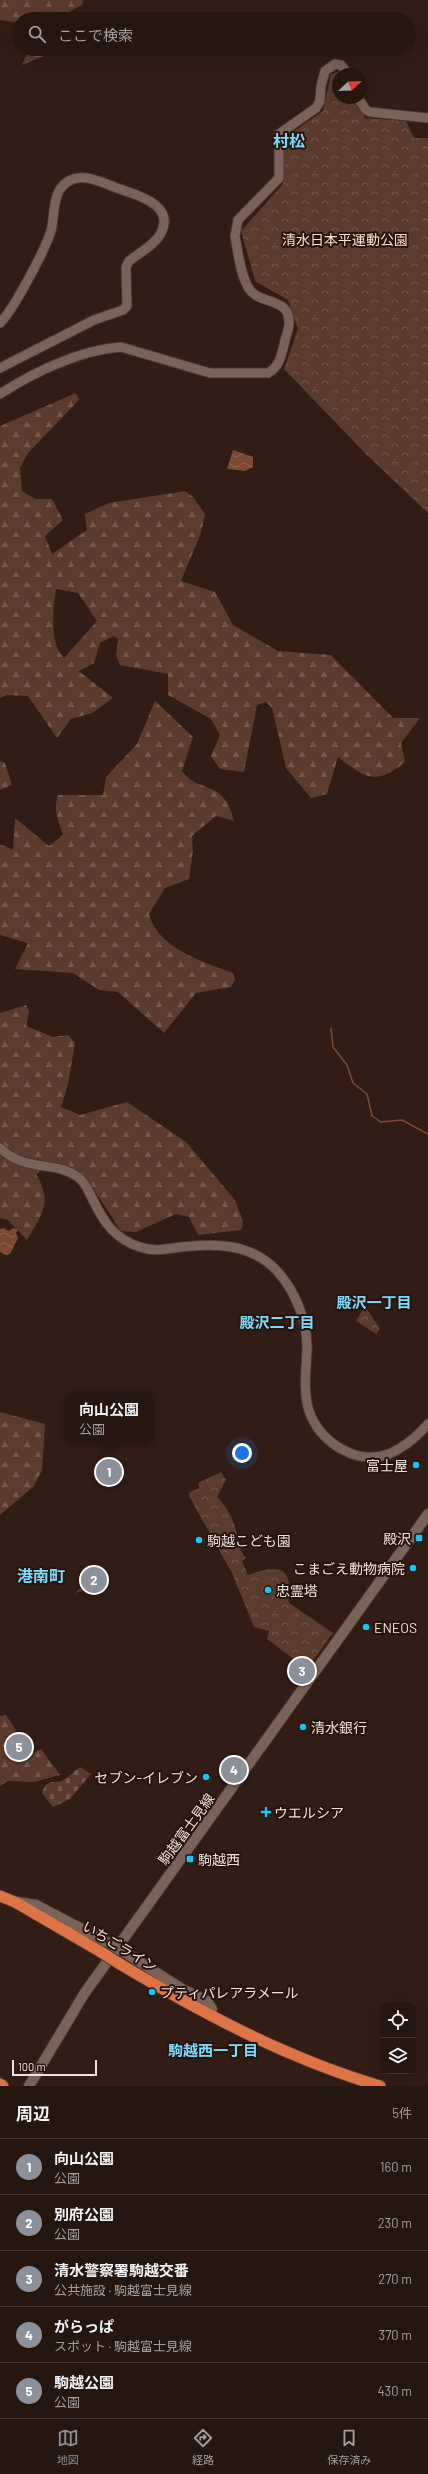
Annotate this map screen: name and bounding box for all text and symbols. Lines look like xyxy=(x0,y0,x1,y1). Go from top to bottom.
search box xyxy=(12,12,416,56)
icon: search xyxy=(26,23,48,45)
text: ここで検索 xyxy=(58,26,133,44)
north arrow xyxy=(332,68,368,104)
district label: 村松 xyxy=(273,131,305,150)
park label: 清水日本平運動公園 xyxy=(282,231,408,248)
district label: 殿沢一丁目 xyxy=(336,1293,412,1311)
district label: 殿沢二丁目 xyxy=(239,1313,315,1331)
popup xyxy=(65,1392,153,1444)
text: 向山公園 xyxy=(79,1400,139,1418)
text: 公園 xyxy=(79,1421,105,1437)
your location xyxy=(232,1443,252,1463)
pin: 1 xyxy=(96,1457,122,1487)
place label: 富士屋 xyxy=(366,1457,408,1474)
marker: 富士屋 xyxy=(411,1460,421,1470)
place label: 殿沢 xyxy=(383,1530,411,1547)
place label: 駒越こども園 xyxy=(207,1532,291,1549)
marker: 殿沢 xyxy=(414,1533,424,1543)
marker: 駒越こども園 xyxy=(194,1535,204,1545)
place label: こまごえ動物病院 xyxy=(293,1560,405,1577)
marker: こまごえ動物病院 xyxy=(408,1563,418,1573)
pin: 2 xyxy=(81,1565,107,1595)
district label: 港南町 xyxy=(17,1566,65,1585)
place label: 忠霊塔 xyxy=(276,1582,318,1599)
marker: 忠霊塔 xyxy=(263,1585,273,1595)
place label: ENEOS xyxy=(374,1619,417,1636)
marker: ENEOS xyxy=(361,1622,371,1632)
pin: 3 xyxy=(289,1656,315,1686)
place label: 清水銀行 xyxy=(311,1719,367,1736)
marker: 清水銀行 xyxy=(298,1722,308,1732)
pin: 5 xyxy=(6,1732,32,1762)
pin: 4 xyxy=(221,1755,247,1785)
place label: セブン-イレブン xyxy=(94,1769,198,1786)
marker: セブン-イレブン xyxy=(201,1772,211,1782)
street label: 駒越富士見線 xyxy=(154,1790,218,1868)
place label: ウエルシア xyxy=(274,1804,344,1821)
marker: ウエルシア xyxy=(261,1807,271,1817)
place label: 駒越西 xyxy=(198,1851,240,1868)
marker: 駒越西 xyxy=(185,1854,195,1864)
street label: いちごライン xyxy=(80,1917,160,1975)
place label: プティパレアラメール xyxy=(160,1984,299,2001)
marker: プティパレアラメール xyxy=(147,1987,157,1997)
map controls xyxy=(380,2002,416,2074)
button: locate xyxy=(380,2002,416,2038)
button: layers xyxy=(380,2038,416,2074)
district label: 駒越西一丁目 xyxy=(168,2041,258,2059)
scale bar xyxy=(12,2058,97,2077)
text: 100 m xyxy=(18,2060,46,2073)
text: 周辺 xyxy=(16,2103,50,2123)
text: 5件 xyxy=(392,2105,412,2121)
text: 向山公園 xyxy=(54,2149,114,2167)
text: 1 xyxy=(27,2159,31,2175)
text: 160 m xyxy=(380,2159,412,2175)
text: 公園 xyxy=(54,2170,80,2186)
text: 別府公園 xyxy=(54,2205,114,2223)
text: 2 xyxy=(25,2215,33,2231)
text: 230 m xyxy=(378,2215,412,2231)
text: 公園 xyxy=(54,2226,80,2242)
text: 清水警察署駒越交番 xyxy=(54,2261,189,2279)
text: 3 xyxy=(25,2271,33,2287)
text: 270 m xyxy=(378,2271,412,2287)
text: 公共施設 · 駒越富士見線 xyxy=(54,2282,192,2298)
text: がらっぱ xyxy=(54,2317,114,2335)
text: 4 xyxy=(25,2327,33,2343)
text: 370 m xyxy=(378,2327,412,2343)
text: スポット · 駒越富士見線 xyxy=(54,2338,192,2354)
text: 駒越公園 xyxy=(54,2373,114,2391)
text: 5 xyxy=(25,2383,33,2399)
text: 430 m xyxy=(377,2383,412,2399)
text: 公園 xyxy=(54,2394,80,2410)
tab: 地図 xyxy=(57,2427,79,2467)
tab: 経路 xyxy=(192,2427,214,2467)
tab: 保存済み xyxy=(327,2427,371,2467)

